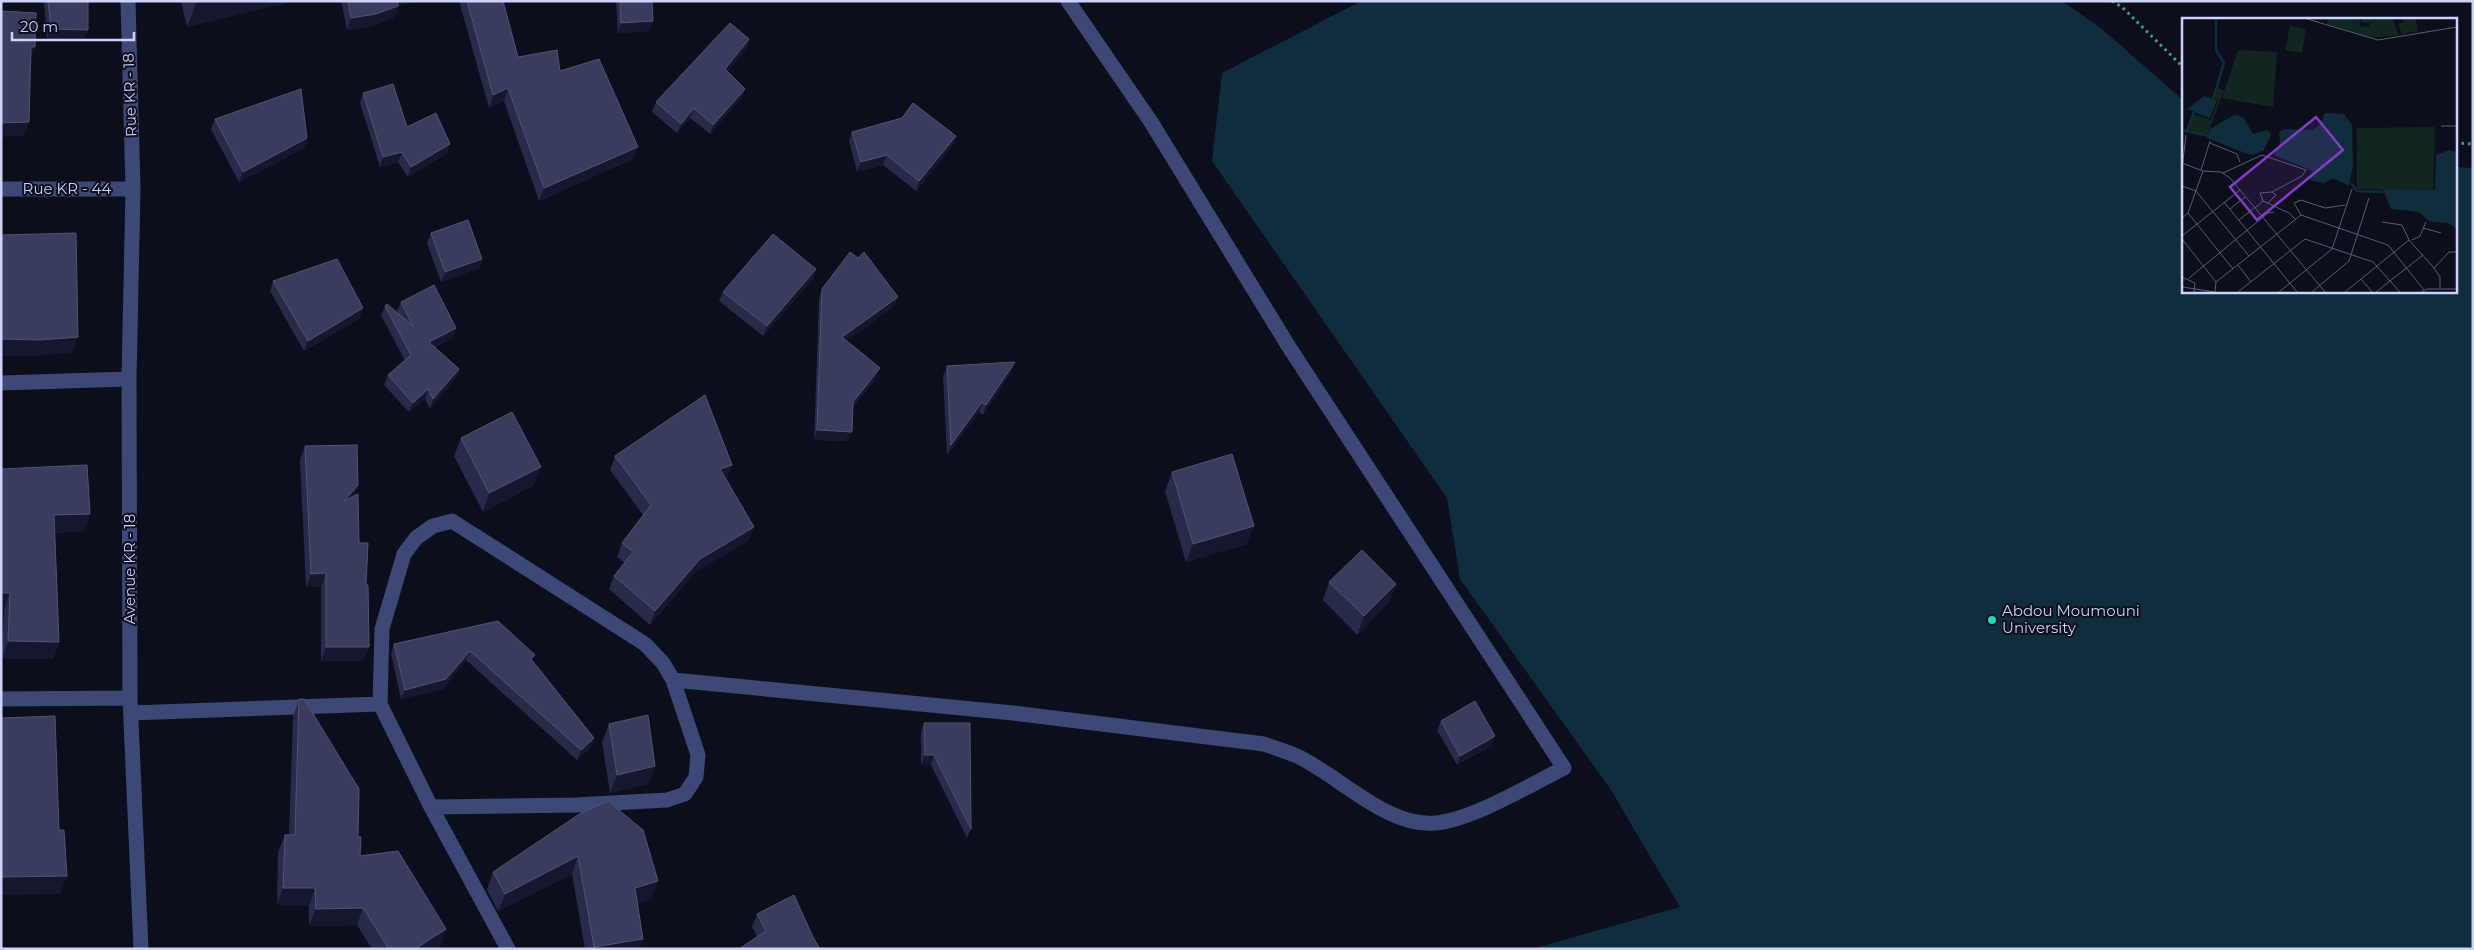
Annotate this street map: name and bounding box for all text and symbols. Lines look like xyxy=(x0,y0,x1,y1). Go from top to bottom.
scale bar xyxy=(12,10,135,42)
text: 20 m xyxy=(20,17,58,36)
inset map xyxy=(2182,18,2456,292)
street label: Rue KR - 18 xyxy=(119,53,140,137)
street label: Rue KR - 44 xyxy=(23,179,112,198)
street label: Avenue KR - 18 xyxy=(120,514,139,624)
place label: Abdou Moumouni University xyxy=(2002,601,2140,637)
marker: Abdou Moumouni University xyxy=(1986,614,1998,626)

